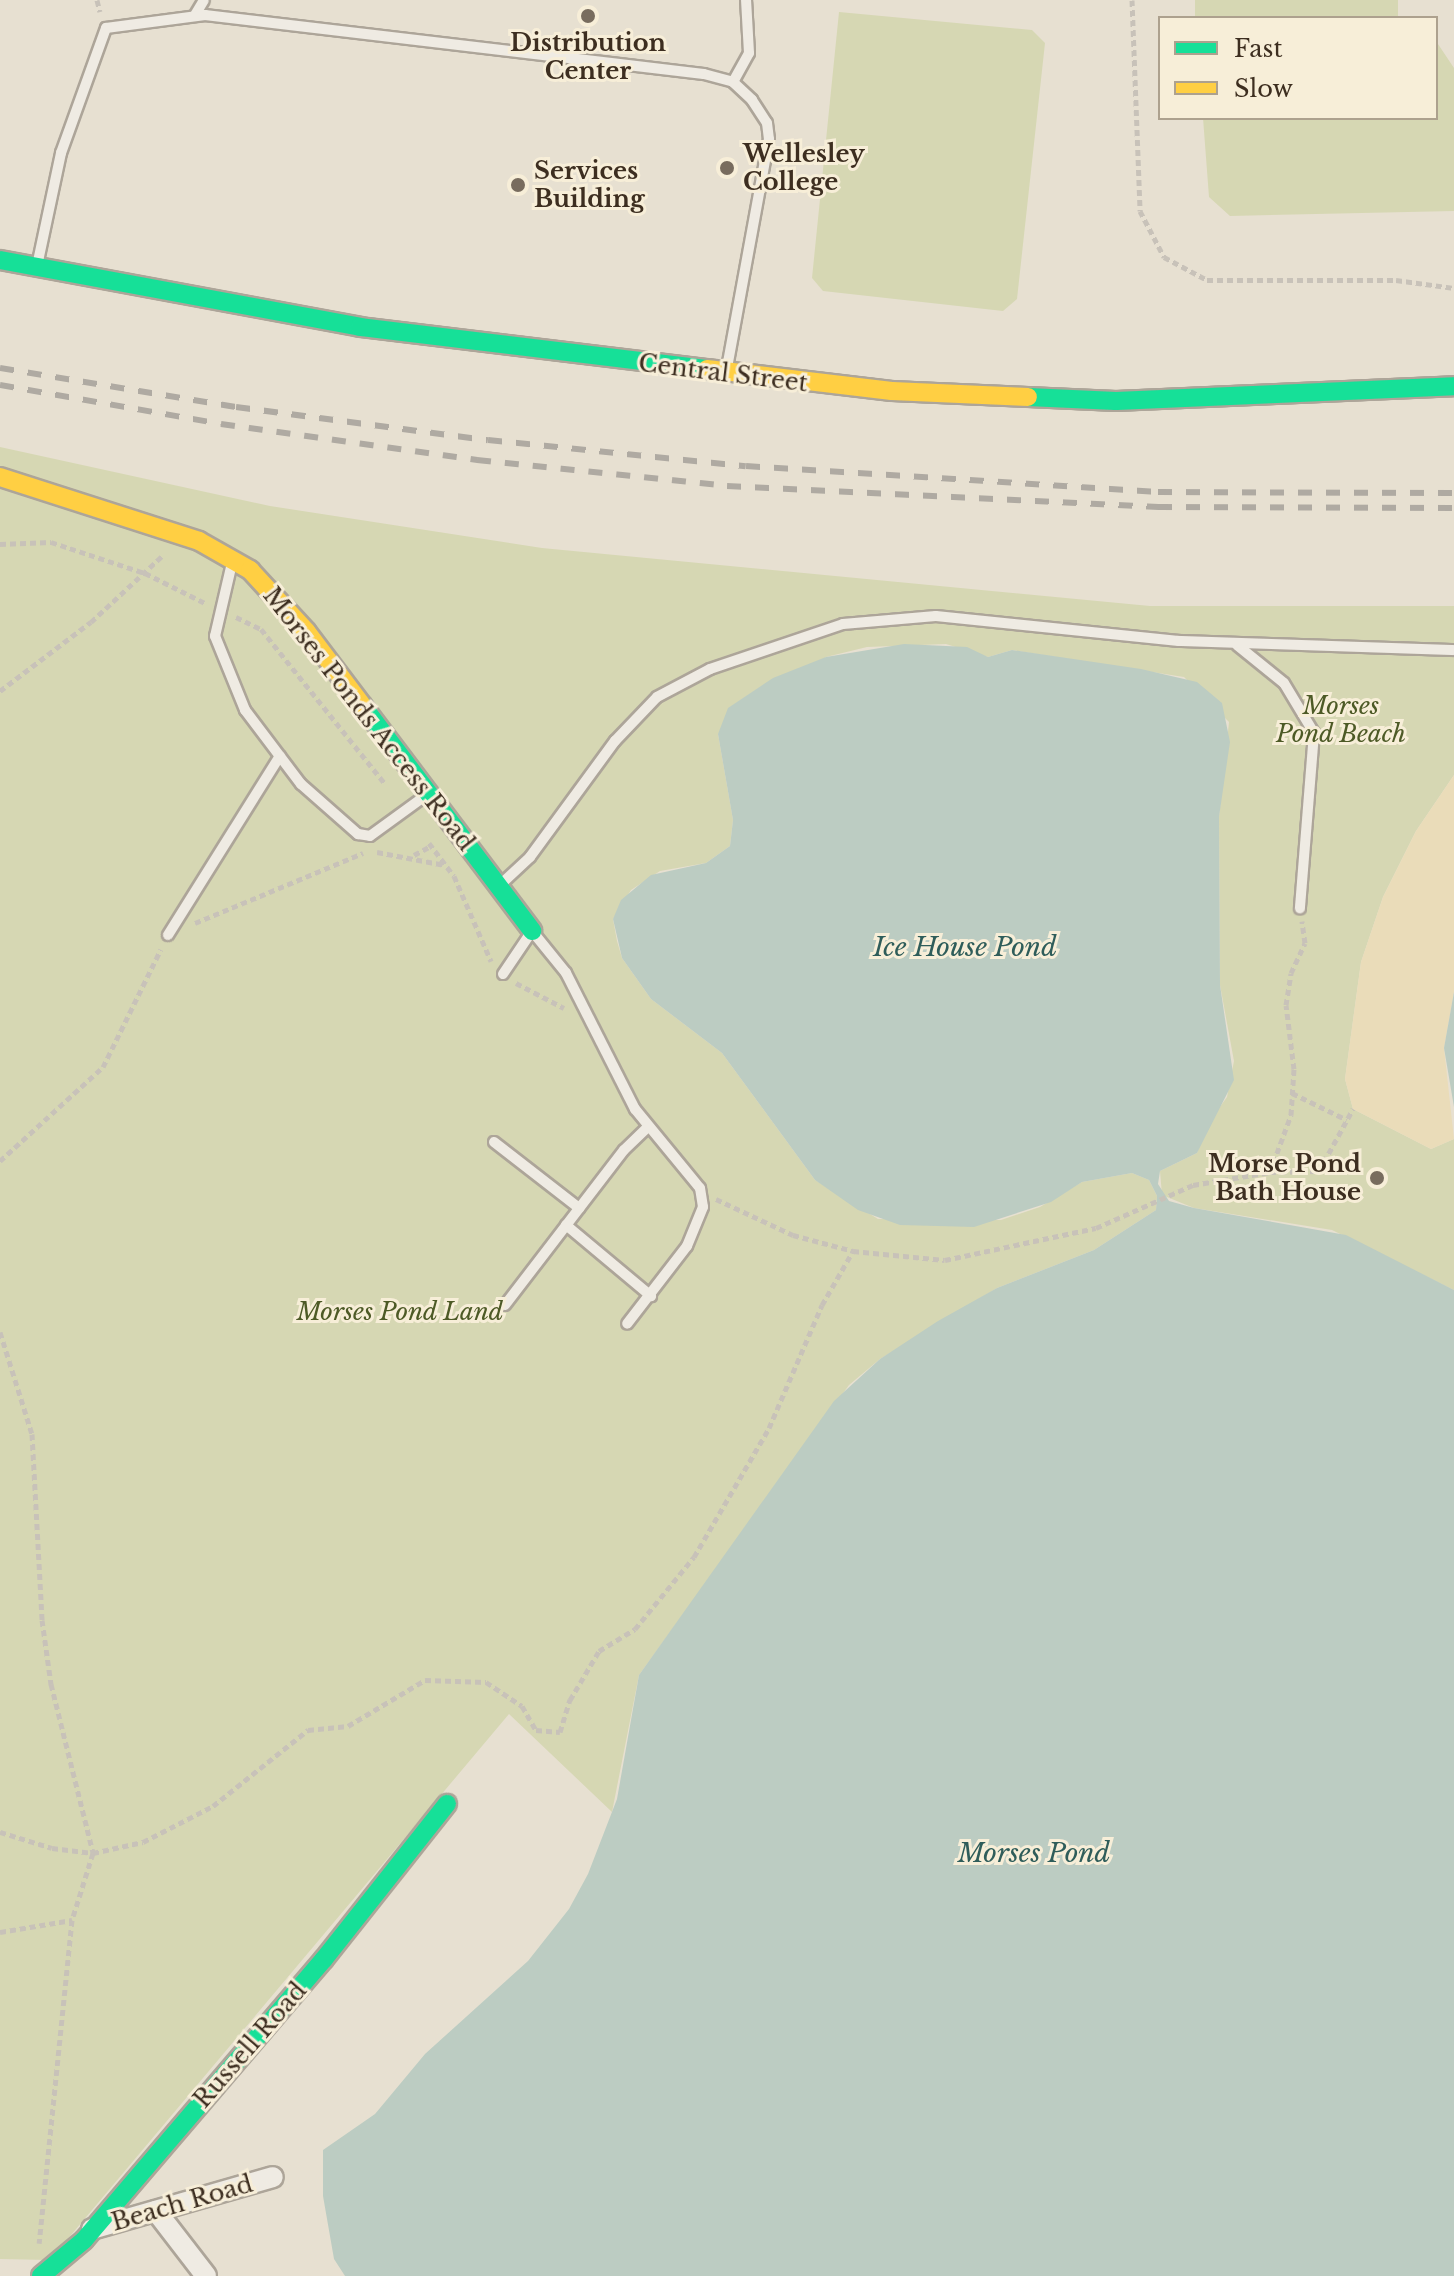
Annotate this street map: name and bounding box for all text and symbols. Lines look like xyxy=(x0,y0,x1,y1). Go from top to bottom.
marker: Distribution Center xyxy=(579,7,597,25)
legend xyxy=(1158,16,1438,120)
place label: Distribution Center xyxy=(510,29,666,85)
text: Fast xyxy=(1234,34,1282,63)
text: Slow xyxy=(1234,74,1293,103)
place label: Wellesley College xyxy=(743,140,865,196)
place label: Services Building xyxy=(534,157,645,213)
marker: Wellesley College xyxy=(718,159,736,177)
marker: Services Building xyxy=(509,176,527,194)
street label: Central Street xyxy=(637,348,809,398)
street label: Morses Ponds Access Road xyxy=(257,581,481,857)
park label: Morses Pond Beach xyxy=(1276,692,1406,748)
water label: Ice House Pond xyxy=(873,932,1057,964)
place label: Morse Pond Bath House xyxy=(1208,1150,1361,1206)
marker: Morse Pond Bath House xyxy=(1368,1169,1386,1187)
park label: Morses Pond Land xyxy=(296,1298,504,1326)
water label: Morses Pond xyxy=(958,1838,1110,1870)
street label: Russell Road xyxy=(188,1976,312,2114)
street label: Beach Road xyxy=(108,2169,256,2237)

